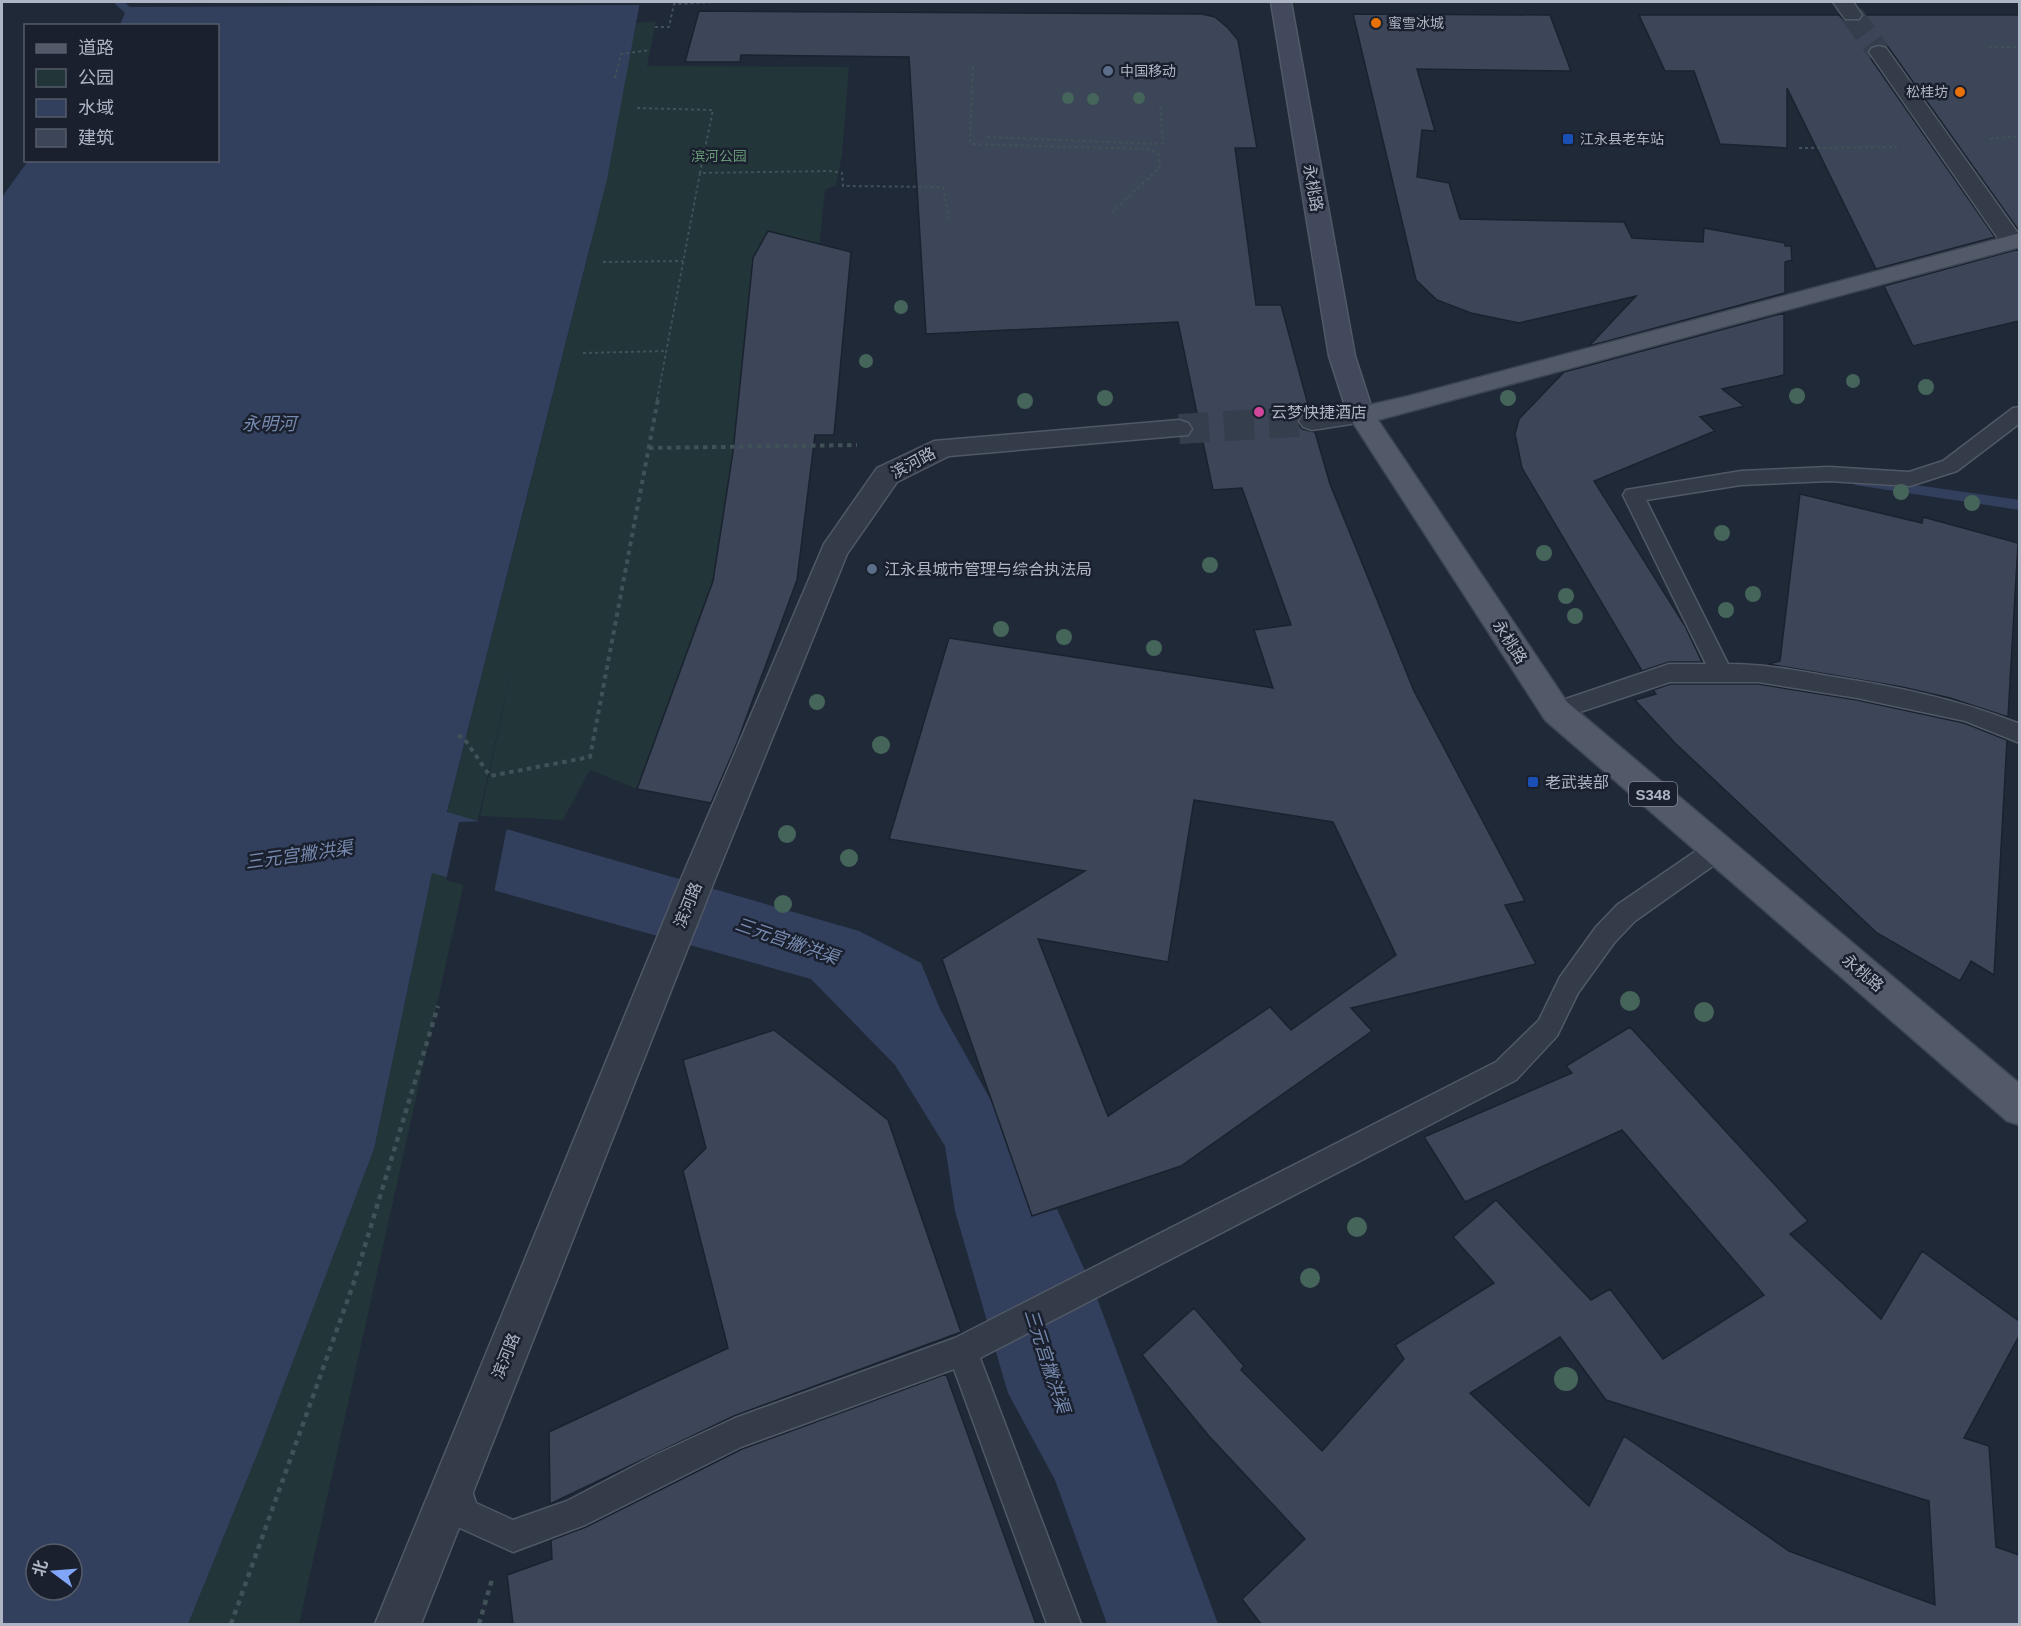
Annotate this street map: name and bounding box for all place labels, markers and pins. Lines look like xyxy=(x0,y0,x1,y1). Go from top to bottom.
place label: 蜜雪冰城 xyxy=(1388,15,1444,31)
marker: 蜜雪冰城 xyxy=(1369,16,1383,30)
place label: 中国移动 xyxy=(1120,63,1176,79)
marker: 中国移动 xyxy=(1101,64,1115,78)
place label: 松桂坊 xyxy=(1906,84,1948,100)
marker: 松桂坊 xyxy=(1953,85,1967,99)
place label: 江永县老车站 xyxy=(1580,131,1664,147)
marker: 江永县老车站 xyxy=(1561,132,1575,146)
place label: 云梦快捷酒店 xyxy=(1271,404,1367,421)
marker: 云梦快捷酒店 xyxy=(1252,405,1266,419)
place label: 江永县城市管理与综合执法局 xyxy=(884,561,1092,578)
marker: 江永县城市管理与综合执法局 xyxy=(865,562,879,576)
place label: 老武装部 xyxy=(1545,774,1609,791)
marker: 老武装部 xyxy=(1526,775,1540,789)

